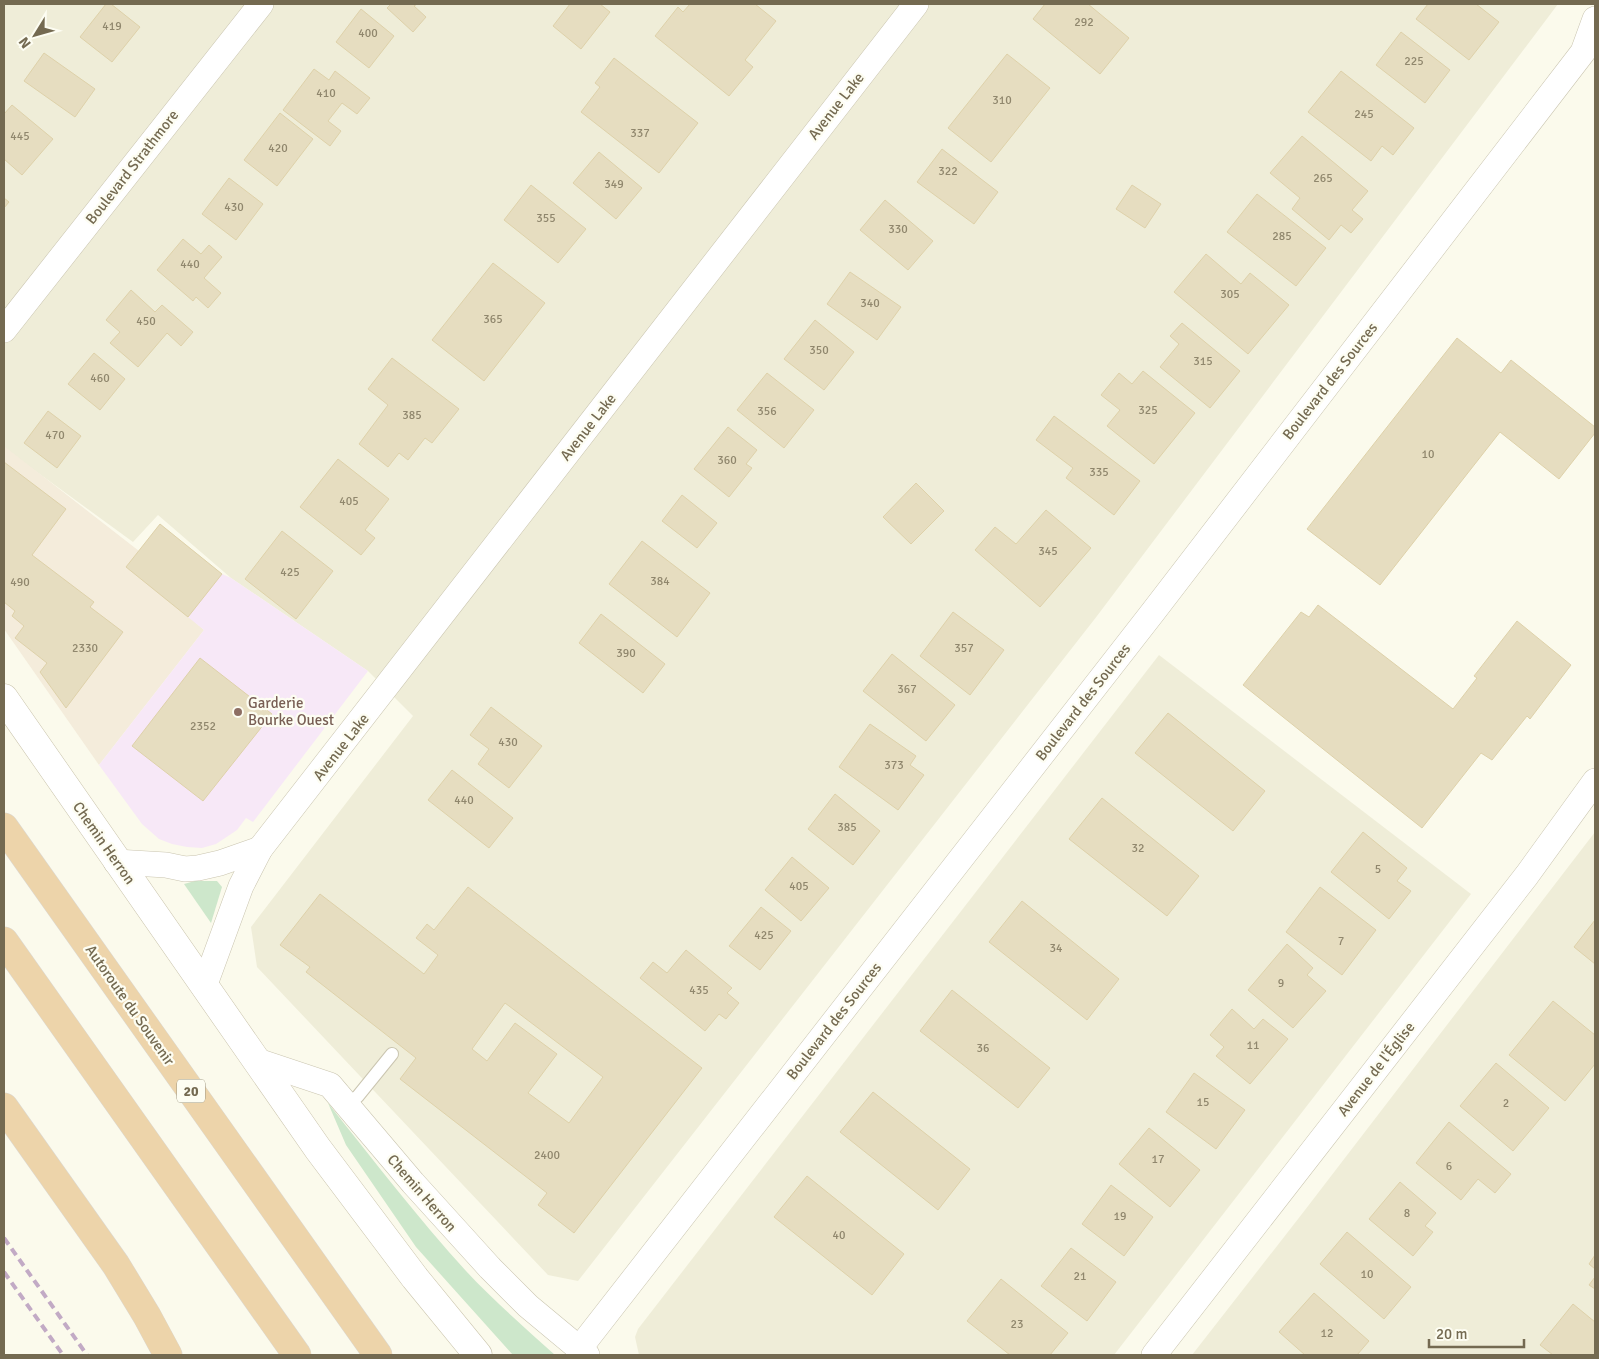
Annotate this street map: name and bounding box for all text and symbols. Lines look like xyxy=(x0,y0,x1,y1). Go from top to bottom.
north arrow xyxy=(10,10,60,60)
house number: 292 xyxy=(1074,15,1094,30)
house number: 419 xyxy=(102,19,122,34)
house number: 400 xyxy=(358,26,378,41)
text: N xyxy=(15,34,35,52)
house number: 225 xyxy=(1404,54,1424,69)
street label: Avenue Lake xyxy=(804,69,868,143)
house number: 410 xyxy=(316,86,336,101)
house number: 310 xyxy=(992,93,1012,108)
street label: Boulevard Strathmore xyxy=(82,106,182,228)
house number: 245 xyxy=(1354,107,1374,122)
house number: 337 xyxy=(630,126,650,141)
house number: 445 xyxy=(10,129,30,144)
house number: 420 xyxy=(268,141,288,156)
house number: 322 xyxy=(938,164,958,179)
house number: 265 xyxy=(1313,171,1333,186)
house number: 349 xyxy=(604,177,624,192)
house number: 430 xyxy=(224,200,244,215)
house number: 355 xyxy=(536,211,556,226)
house number: 330 xyxy=(888,222,908,237)
house number: 285 xyxy=(1272,229,1292,244)
house number: 440 xyxy=(180,257,200,272)
house number: 305 xyxy=(1220,287,1240,302)
house number: 340 xyxy=(860,296,880,311)
house number: 365 xyxy=(483,312,503,327)
house number: 450 xyxy=(136,314,156,329)
street label: Boulevard des Sources xyxy=(1279,319,1382,443)
house number: 350 xyxy=(809,343,829,358)
house number: 315 xyxy=(1193,354,1213,369)
house number: 460 xyxy=(90,371,110,386)
street label: Avenue Lake xyxy=(556,390,620,464)
house number: 325 xyxy=(1138,403,1158,418)
house number: 356 xyxy=(757,404,777,419)
house number: 385 xyxy=(402,408,422,423)
house number: 470 xyxy=(45,428,65,443)
house number: 10 xyxy=(1422,447,1434,462)
house number: 360 xyxy=(717,453,737,468)
house number: 335 xyxy=(1089,465,1109,480)
house number: 405 xyxy=(339,494,359,509)
house number: 345 xyxy=(1038,544,1058,559)
house number: 425 xyxy=(280,565,300,580)
house number: 384 xyxy=(650,574,670,589)
house number: 490 xyxy=(10,575,30,590)
street label: Boulevard des Sources xyxy=(1032,640,1135,764)
house number: 2330 xyxy=(72,641,98,656)
house number: 357 xyxy=(954,641,974,656)
house number: 390 xyxy=(616,646,636,661)
house number: 367 xyxy=(897,682,917,697)
place label: Garderie Bourke Ouest xyxy=(248,694,334,729)
marker: Garderie Bourke Ouest xyxy=(232,706,244,718)
street label: Avenue Lake xyxy=(309,710,373,784)
house number: 2352 xyxy=(190,719,216,734)
house number: 430 xyxy=(498,735,518,750)
house number: 373 xyxy=(884,758,904,773)
house number: 440 xyxy=(454,793,474,808)
street label: Chemin Herron xyxy=(69,798,139,888)
house number: 385 xyxy=(837,820,857,835)
house number: 32 xyxy=(1132,841,1144,856)
house number: 5 xyxy=(1375,862,1381,877)
house number: 405 xyxy=(789,879,809,894)
house number: 425 xyxy=(754,928,774,943)
house number: 7 xyxy=(1338,934,1344,949)
street label: Autoroute du Souvenir xyxy=(82,941,179,1069)
house number: 34 xyxy=(1050,941,1063,956)
street label: Boulevard des Sources xyxy=(783,959,886,1083)
house number: 9 xyxy=(1278,976,1284,991)
house number: 435 xyxy=(689,983,709,998)
street label: Avenue de l'Église xyxy=(1333,1018,1418,1120)
house number: 11 xyxy=(1247,1038,1259,1053)
house number: 36 xyxy=(977,1041,989,1056)
road number: 20 xyxy=(177,1080,205,1102)
house number: 15 xyxy=(1197,1095,1209,1110)
house number: 2 xyxy=(1503,1096,1509,1111)
house number: 2400 xyxy=(534,1148,560,1163)
street label: Chemin Herron xyxy=(384,1151,460,1235)
house number: 17 xyxy=(1152,1152,1164,1167)
house number: 6 xyxy=(1446,1159,1452,1174)
house number: 8 xyxy=(1404,1206,1410,1221)
house number: 19 xyxy=(1114,1209,1126,1224)
house number: 40 xyxy=(833,1228,845,1243)
house number: 10 xyxy=(1361,1267,1373,1282)
house number: 21 xyxy=(1074,1269,1086,1284)
scale bar xyxy=(1429,1316,1524,1348)
house number: 23 xyxy=(1011,1317,1023,1332)
text: 20 m xyxy=(1436,1325,1467,1343)
house number: 12 xyxy=(1321,1326,1333,1341)

